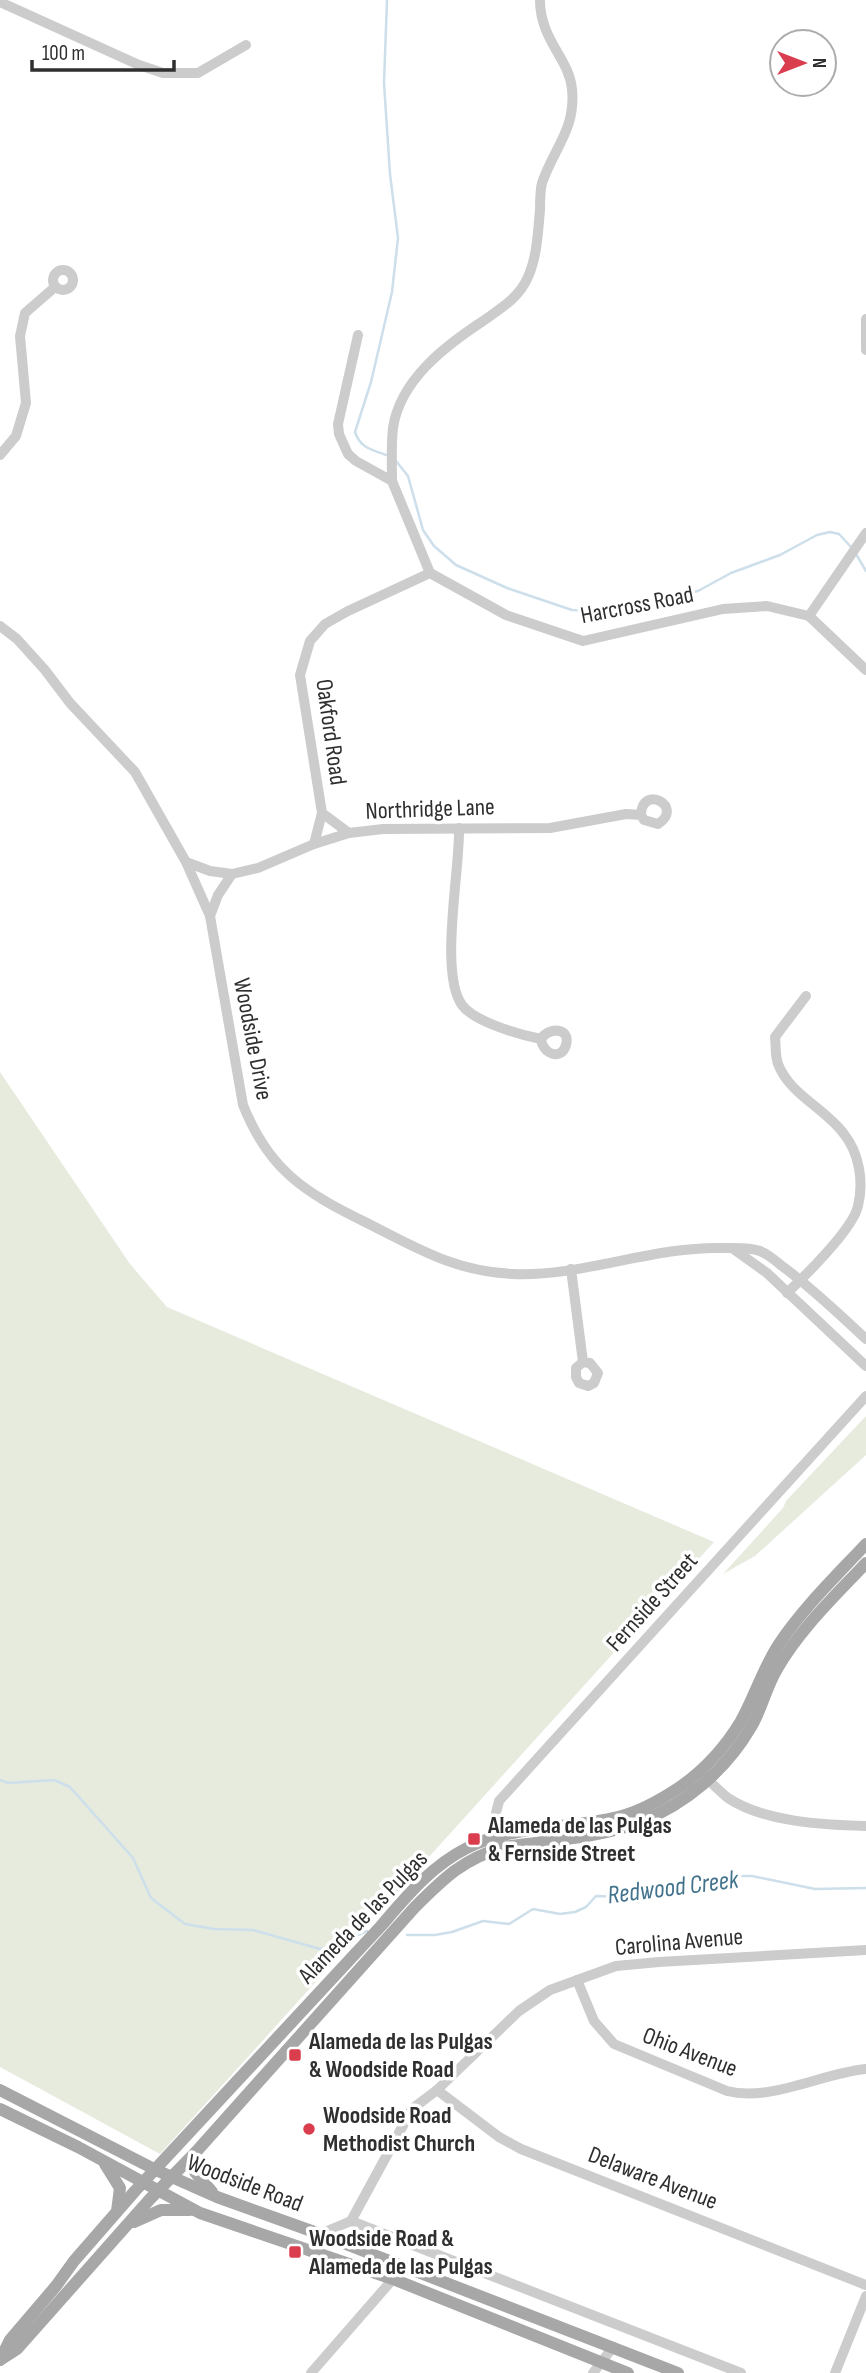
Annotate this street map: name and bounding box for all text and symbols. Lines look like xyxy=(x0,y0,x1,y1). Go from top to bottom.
scale bar xyxy=(32,28,173,72)
north arrow xyxy=(768,28,838,98)
text: 100 m xyxy=(42,41,85,66)
text: N xyxy=(807,58,830,68)
street label: Harcross Road xyxy=(578,580,696,630)
street label: Oakford Road xyxy=(309,677,353,787)
street label: Northridge Lane xyxy=(365,792,495,826)
street label: Woodside Drive xyxy=(227,976,279,1102)
street label: Fernside Street xyxy=(600,1547,704,1657)
place label: Alameda de las Pulgas & Fernside Street xyxy=(487,1811,672,1868)
marker: Alameda de las Pulgas & Fernside Street xyxy=(466,1831,482,1847)
street label: Alameda de las Pulgas xyxy=(292,1844,434,1990)
water label: Redwood Creek xyxy=(606,1864,741,1911)
street label: Carolina Avenue xyxy=(614,1922,744,1962)
street label: Ohio Avenue xyxy=(639,2021,741,2083)
place label: Alameda de las Pulgas & Woodside Road xyxy=(308,2027,493,2084)
marker: Alameda de las Pulgas & Woodside Road xyxy=(287,2047,303,2063)
place label: Woodside Road Methodist Church xyxy=(323,2101,475,2158)
marker: Woodside Road Methodist Church xyxy=(301,2121,317,2137)
street label: Delaware Avenue xyxy=(584,2140,722,2216)
street label: Woodside Road xyxy=(183,2148,307,2218)
place label: Woodside Road & Alameda de las Pulgas xyxy=(308,2224,493,2281)
marker: Woodside Road & Alameda de las Pulgas xyxy=(287,2244,303,2260)

